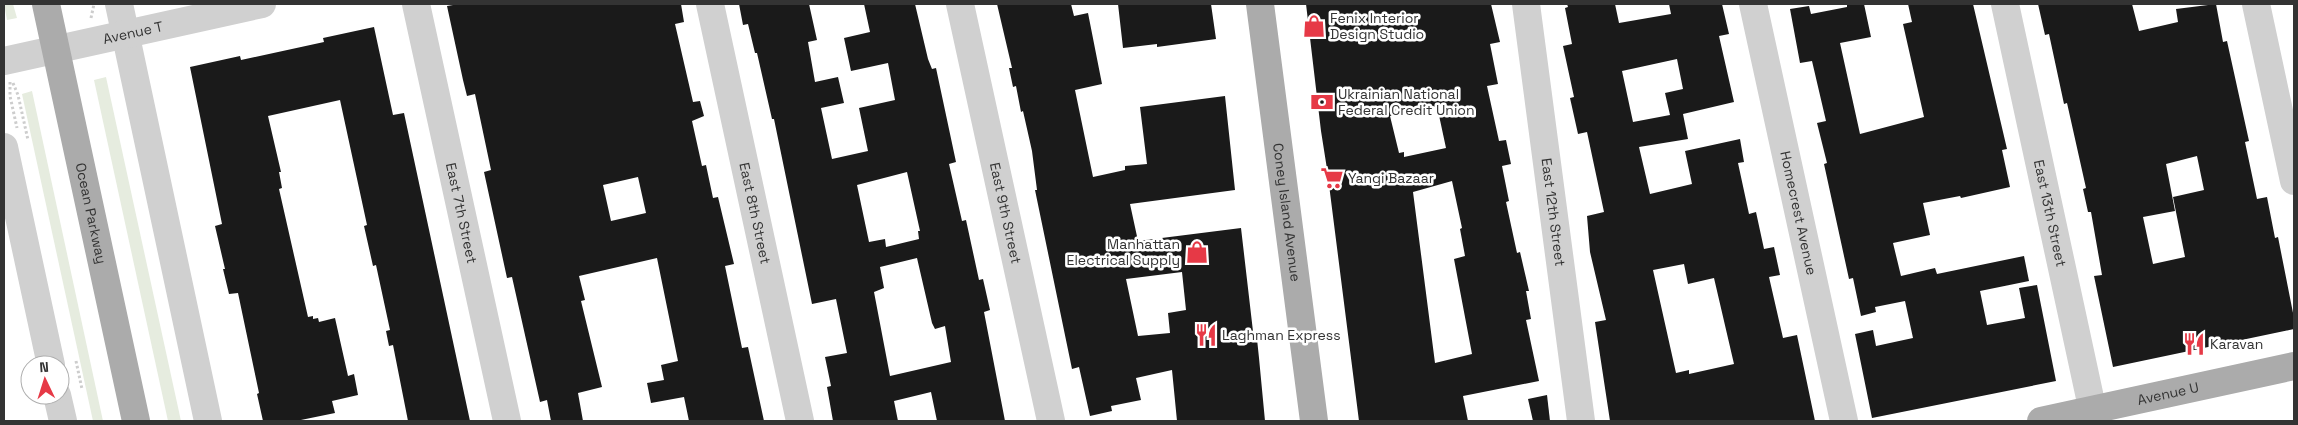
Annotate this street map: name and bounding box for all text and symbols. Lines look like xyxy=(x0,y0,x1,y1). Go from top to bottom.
place label: Fenix Interior Design Studio xyxy=(1330,9,1424,43)
shop icon: Fenix Interior Design Studio xyxy=(1301,13,1327,39)
street label: Avenue T xyxy=(101,17,165,48)
place label: Ukrainian National Federal Credit Union xyxy=(1338,85,1475,119)
bank icon: Ukrainian National Federal Credit Union xyxy=(1309,89,1335,115)
street label: Coney Island Avenue xyxy=(1269,142,1305,283)
street label: Homecrest Avenue xyxy=(1776,149,1821,277)
street label: East 12th Street xyxy=(1537,157,1570,267)
street label: East 13th Street xyxy=(2030,158,2070,268)
street label: Ocean Parkway xyxy=(71,161,111,265)
street label: East 7th Street xyxy=(442,161,481,265)
street label: East 8th Street xyxy=(735,161,775,266)
street label: East 9th Street xyxy=(986,161,1025,265)
supermarket icon: Yangi Bazaar xyxy=(1319,165,1345,191)
place label: Yangi Bazaar xyxy=(1348,169,1434,187)
place label: Manhattan Electrical Supply xyxy=(1067,235,1180,269)
shop icon: Manhattan Electrical Supply xyxy=(1184,239,1210,265)
restaurant icon: Laghman Express xyxy=(1193,322,1219,348)
place label: Laghman Express xyxy=(1222,326,1341,344)
restaurant icon: Karavan xyxy=(2181,331,2207,357)
place label: Karavan xyxy=(2210,335,2263,353)
north arrow xyxy=(20,355,70,405)
text: N xyxy=(39,358,49,376)
street label: Avenue U xyxy=(2136,378,2200,409)

